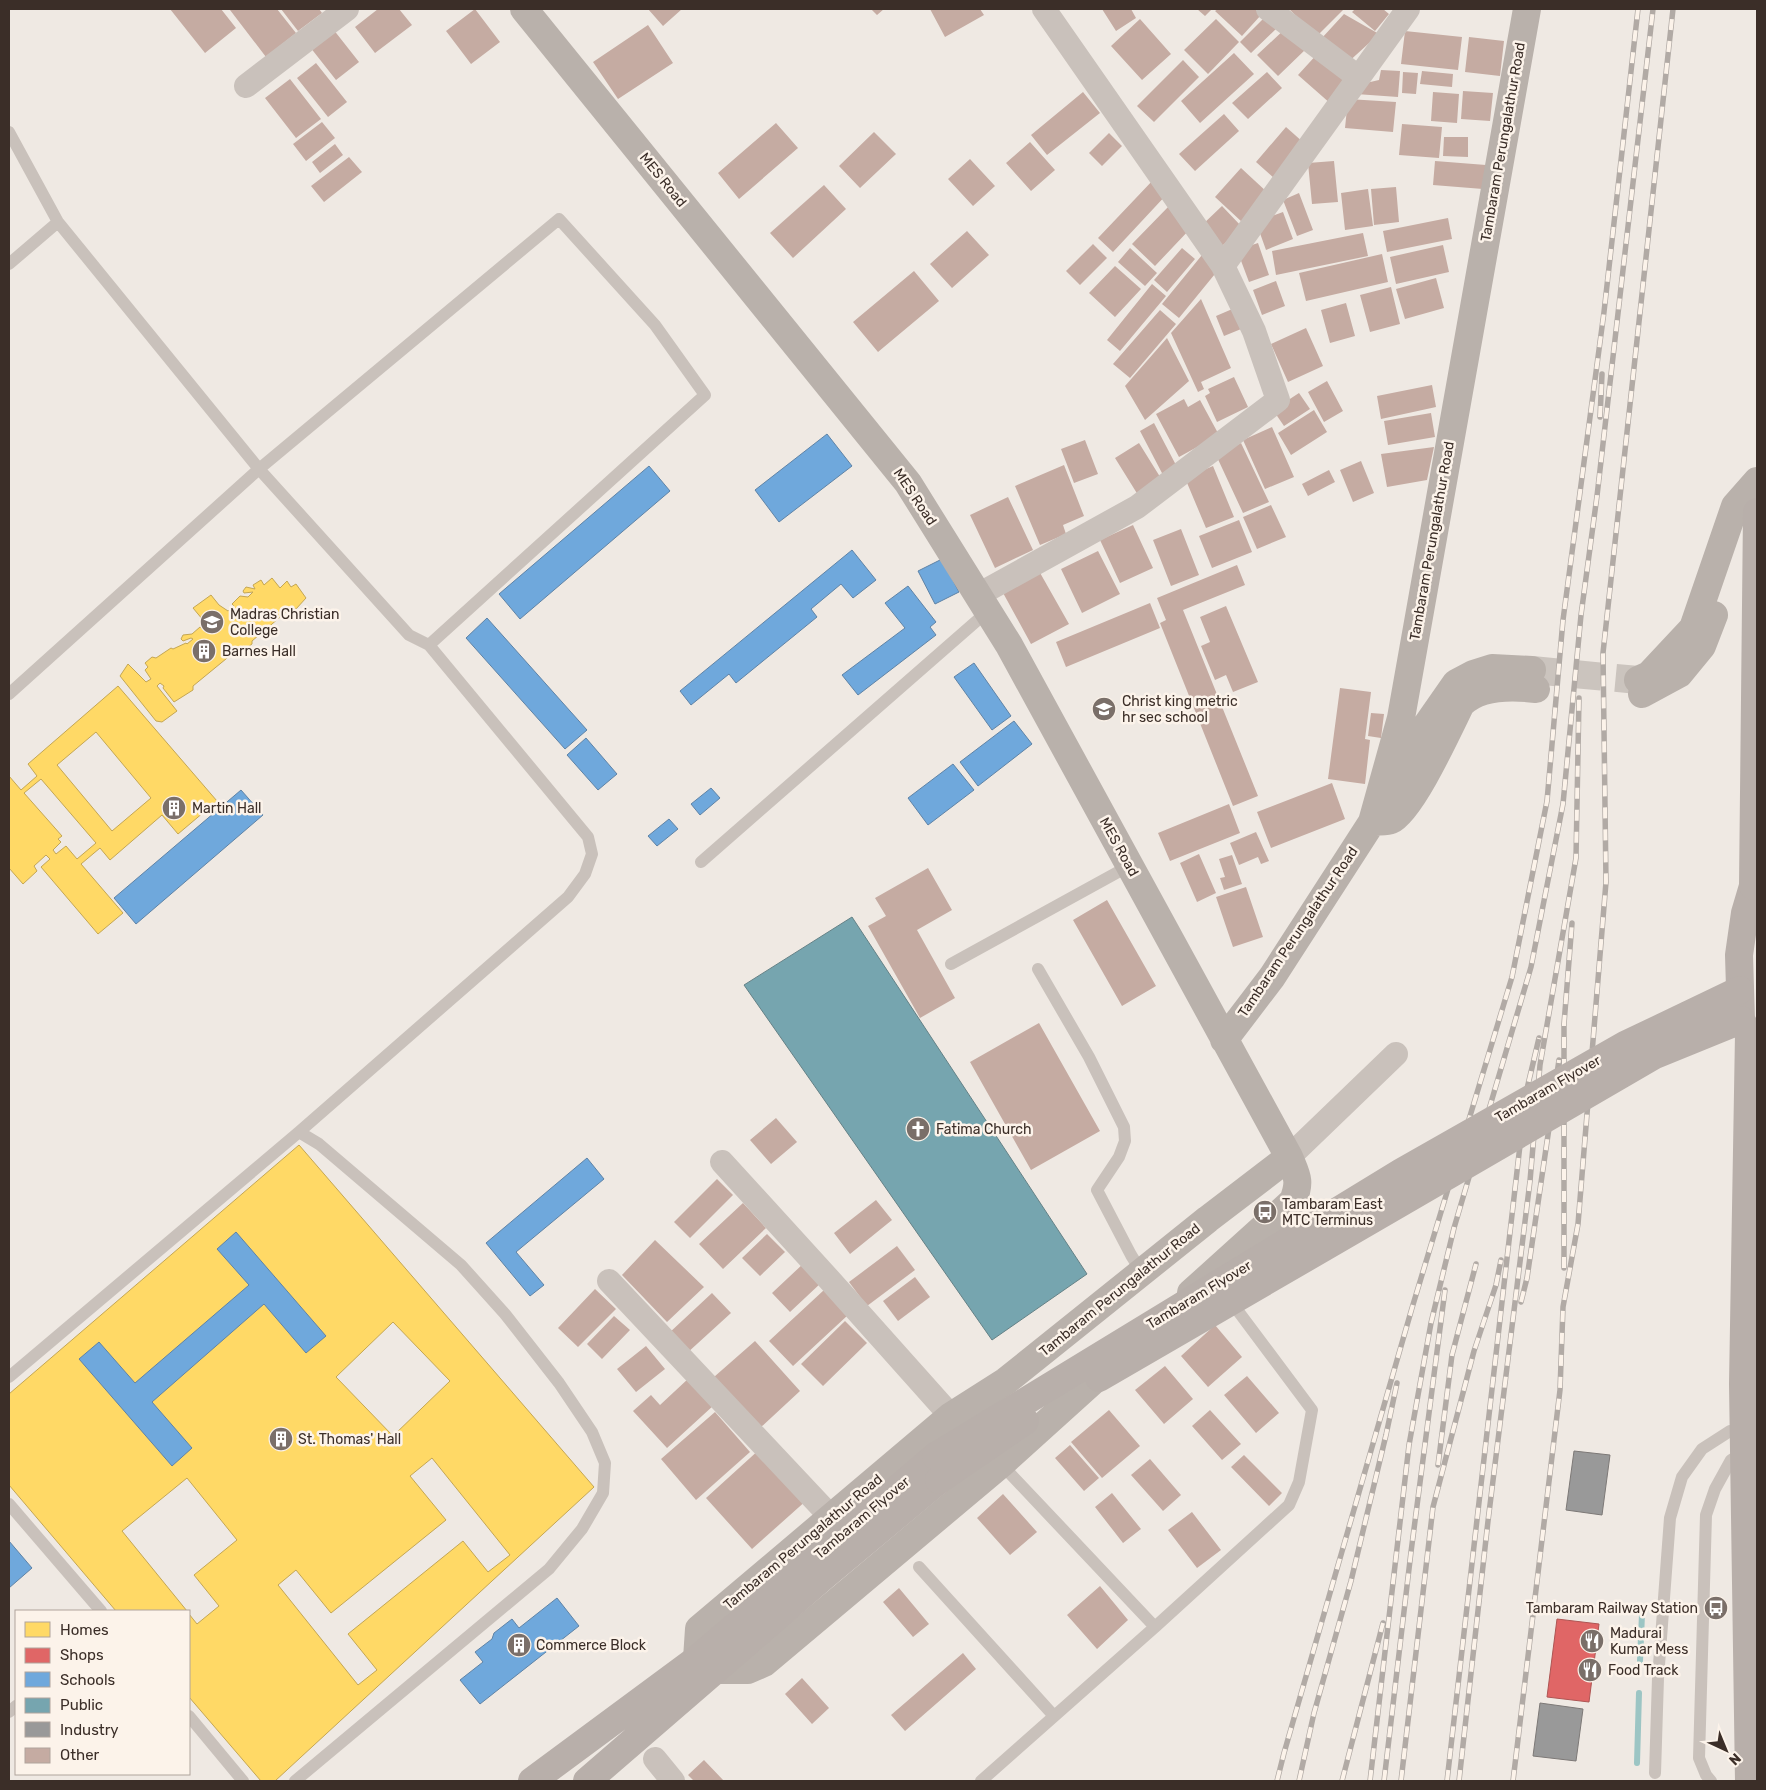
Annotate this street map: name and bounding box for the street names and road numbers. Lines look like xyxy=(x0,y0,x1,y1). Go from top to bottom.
street label: Tambaram Perungalathur Road xyxy=(1477,41,1529,243)
street label: MES Road xyxy=(636,149,690,211)
street label: Tambaram Perungalathur Road xyxy=(1406,440,1458,642)
street label: MES Road xyxy=(890,465,940,529)
street label: MES Road xyxy=(1096,814,1142,880)
street label: Tambaram Perungalathur Road xyxy=(1234,844,1362,1020)
street label: Tambaram Flyover xyxy=(1492,1051,1605,1126)
street label: Tambaram Perungalathur Road xyxy=(1036,1220,1204,1360)
street label: Tambaram Flyover xyxy=(1143,1257,1255,1333)
street label: Tambaram Perungalathur Road xyxy=(720,1471,886,1613)
street label: Tambaram Flyover xyxy=(811,1473,914,1563)

